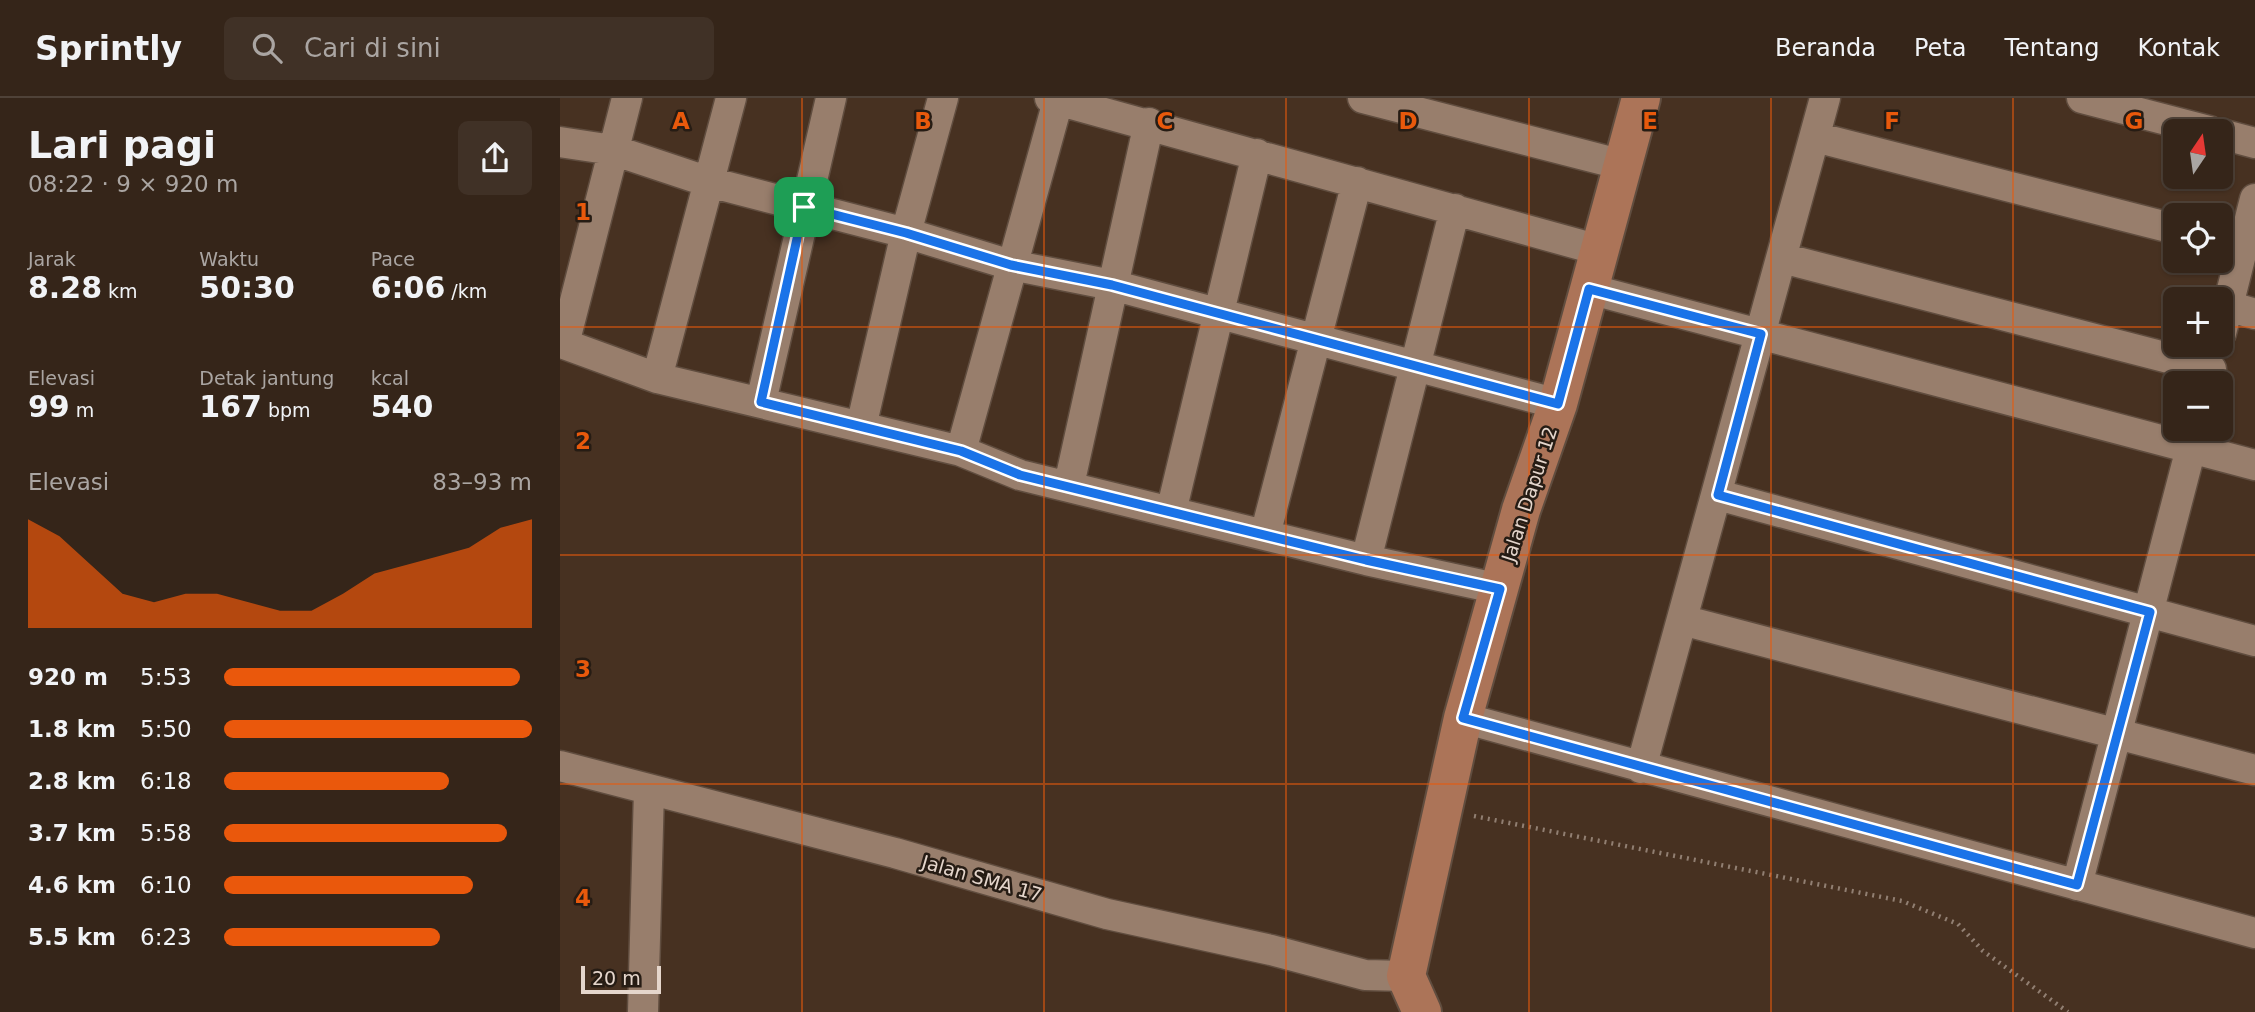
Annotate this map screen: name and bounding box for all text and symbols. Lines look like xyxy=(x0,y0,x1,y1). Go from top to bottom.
search box xyxy=(224,17,714,80)
text: Sprintly xyxy=(35,29,182,68)
icon: search xyxy=(248,29,286,67)
text: Cari di sini xyxy=(304,33,441,63)
text: Beranda xyxy=(1775,34,1876,62)
text: Peta xyxy=(1914,34,1966,62)
text: Tentang xyxy=(2004,34,2100,62)
text: Kontak xyxy=(2138,34,2220,62)
text: A xyxy=(672,108,690,134)
text: B xyxy=(914,108,932,134)
text: C xyxy=(1157,108,1173,134)
text: D xyxy=(1398,108,1418,134)
text: E xyxy=(1642,108,1658,134)
text: F xyxy=(1884,108,1900,134)
text: G xyxy=(2125,108,2143,134)
north arrow xyxy=(2163,119,2233,189)
map controls xyxy=(2163,119,2233,441)
button: share xyxy=(458,121,532,195)
text: Lari pagi xyxy=(28,123,216,167)
text: 08:22 · 9 × 920 m xyxy=(28,171,238,197)
pin xyxy=(774,177,834,237)
icon: arrive xyxy=(785,188,823,226)
text: 1 xyxy=(575,199,591,225)
button: locate xyxy=(2163,203,2233,273)
text: Jarak xyxy=(28,248,76,270)
text: Waktu xyxy=(199,248,259,270)
text: Pace xyxy=(371,248,415,270)
text: 8.28 xyxy=(28,270,102,305)
text: 50:30 xyxy=(199,270,295,305)
text: 6:06 xyxy=(371,270,445,305)
text: km xyxy=(102,280,138,302)
text: /km xyxy=(445,280,487,302)
button: + xyxy=(2163,287,2233,357)
text: Elevasi xyxy=(28,367,95,389)
text: Detak jantung xyxy=(199,367,334,389)
text: kcal xyxy=(371,367,409,389)
button: − xyxy=(2163,371,2233,441)
text: 99 xyxy=(28,389,70,424)
text: 167 xyxy=(199,389,262,424)
text: 540 xyxy=(371,389,433,424)
text: m xyxy=(70,399,94,421)
text: bpm xyxy=(262,399,311,421)
street label: Jalan Dapur 12 xyxy=(1496,424,1561,565)
text: 2 xyxy=(575,428,591,454)
text: Elevasi xyxy=(28,469,109,495)
text: 83–93 m xyxy=(432,469,532,495)
text: 3 xyxy=(575,656,591,682)
text: 920 m xyxy=(28,664,108,690)
text: 5:53 xyxy=(140,664,192,690)
text: 1.8 km xyxy=(28,716,116,742)
text: 5:50 xyxy=(140,716,192,742)
text: 2.8 km xyxy=(28,768,116,794)
text: 6:18 xyxy=(140,768,192,794)
text: 3.7 km xyxy=(28,820,116,846)
text: 5:58 xyxy=(140,820,192,846)
street label: Jalan SMA 17 xyxy=(918,850,1045,906)
text: 4.6 km xyxy=(28,872,116,898)
text: 6:10 xyxy=(140,872,192,898)
text: 4 xyxy=(575,885,591,911)
text: 5.5 km xyxy=(28,924,116,950)
text: 6:23 xyxy=(140,924,192,950)
scale bar xyxy=(581,963,662,995)
text: 20 m xyxy=(592,967,641,989)

